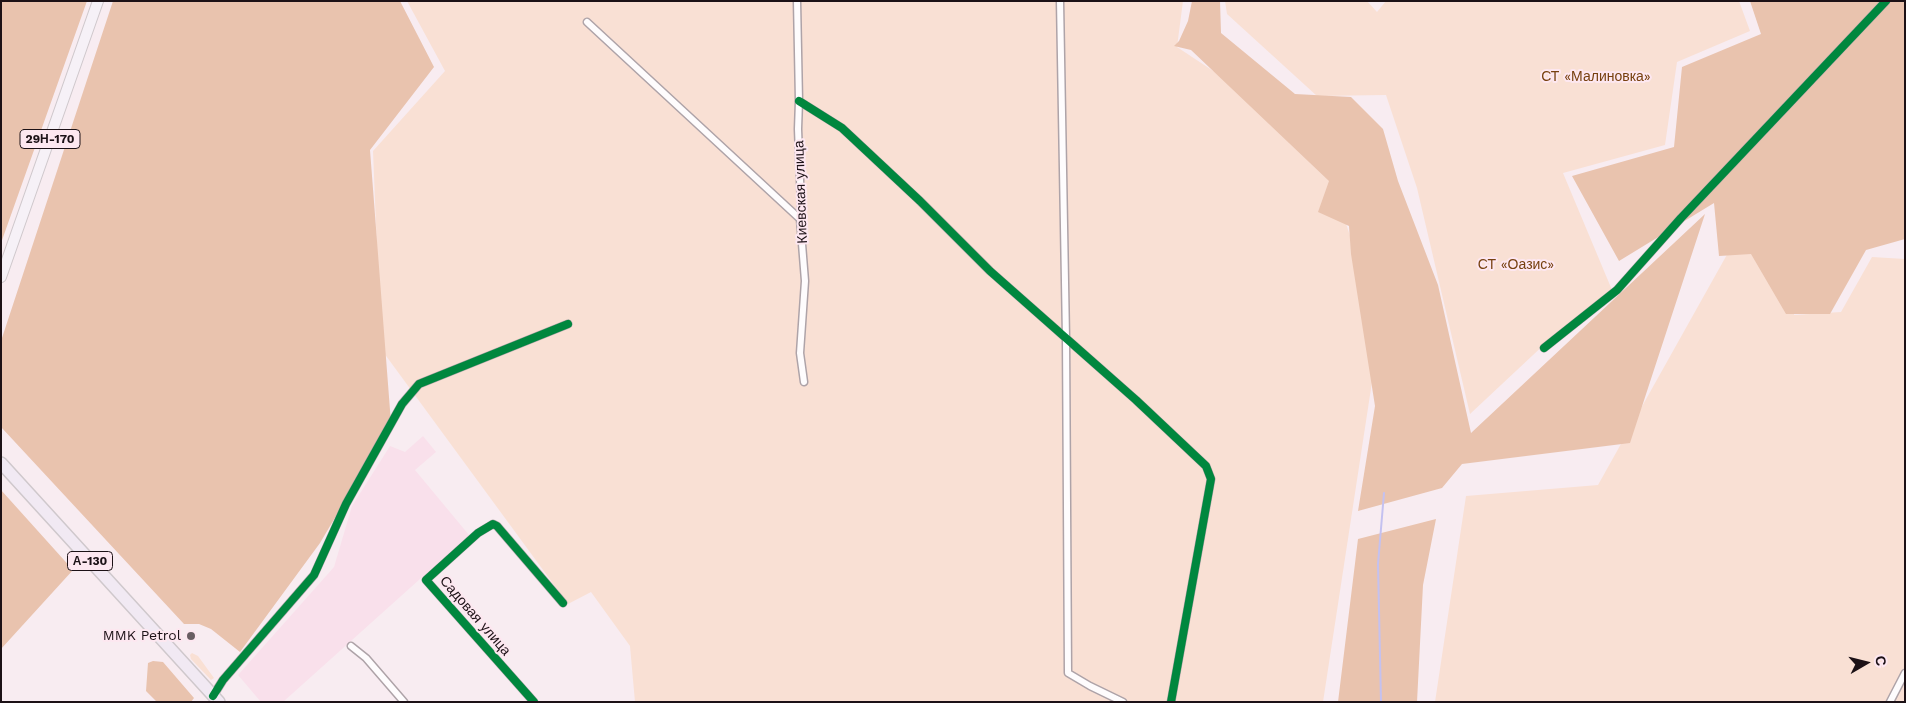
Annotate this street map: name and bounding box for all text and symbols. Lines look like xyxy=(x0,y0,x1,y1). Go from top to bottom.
park label: СТ «Малиновка» xyxy=(1541,69,1651,85)
road number: 29Н-170 xyxy=(20,130,80,148)
street label: Киевская улица xyxy=(791,140,811,244)
park label: СТ «Оазис» xyxy=(1478,257,1554,273)
road number: А-130 xyxy=(68,552,112,570)
street label: Садовая улица xyxy=(436,573,514,659)
place label: MMK Petrol xyxy=(103,628,181,644)
marker: MMK Petrol xyxy=(185,630,197,642)
north arrow xyxy=(1841,638,1891,688)
text: С xyxy=(1872,655,1889,667)

